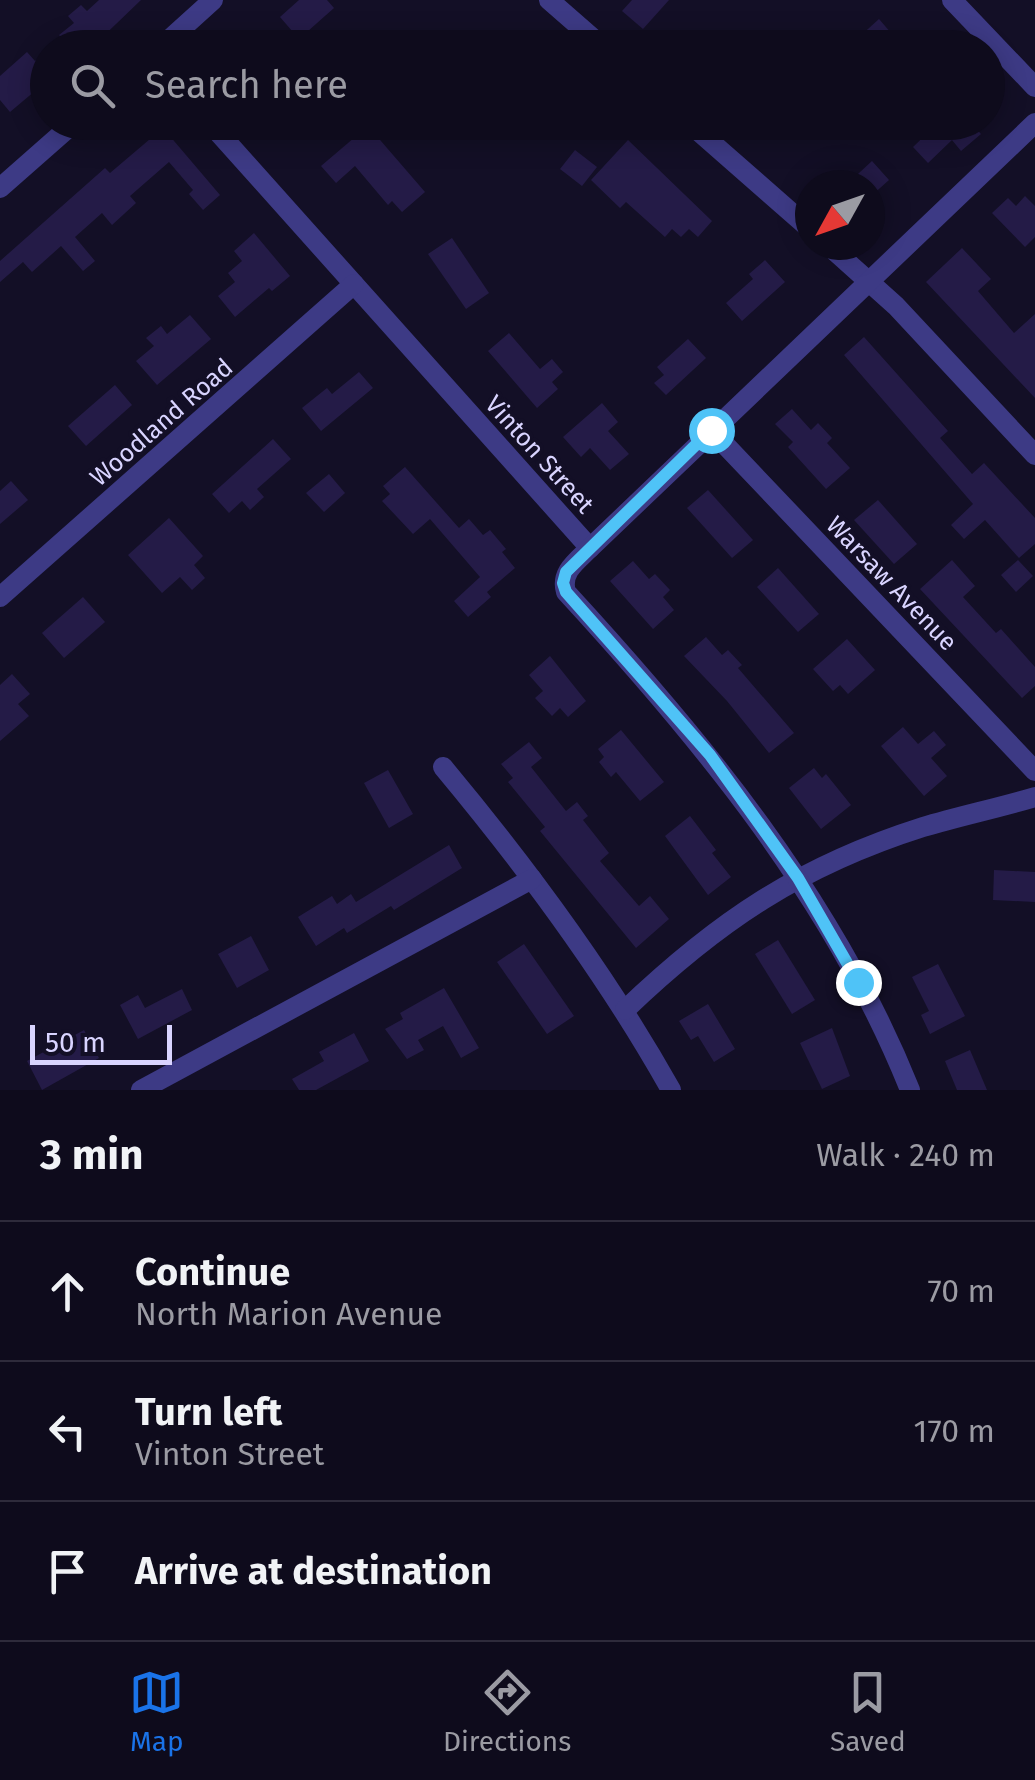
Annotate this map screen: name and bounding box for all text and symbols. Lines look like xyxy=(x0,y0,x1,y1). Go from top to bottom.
search box xyxy=(30,30,1005,140)
icon: search xyxy=(65,58,120,113)
text: Search here xyxy=(145,62,348,108)
north arrow xyxy=(795,170,885,260)
street label: Woodland Road xyxy=(84,353,239,493)
street label: Vinton Street xyxy=(479,390,601,520)
route start xyxy=(689,408,735,454)
street label: Warsaw Avenue xyxy=(820,510,963,657)
route end xyxy=(836,960,882,1006)
scale bar xyxy=(30,1020,172,1064)
text: 50 m xyxy=(45,1026,106,1059)
text: 3 min xyxy=(40,1130,143,1180)
text: Walk · 240 m xyxy=(816,1136,995,1174)
text: Continue xyxy=(135,1249,290,1295)
icon: ahead xyxy=(40,1264,95,1319)
text: 70 m xyxy=(927,1272,995,1310)
text: North Marion Avenue xyxy=(135,1295,443,1333)
text: Turn left xyxy=(135,1389,282,1435)
icon: left xyxy=(40,1404,95,1459)
text: 170 m xyxy=(914,1412,995,1450)
text: Vinton Street xyxy=(135,1435,324,1473)
icon: arrive xyxy=(40,1544,95,1599)
text: Arrive at destination xyxy=(135,1548,492,1594)
tab: Map xyxy=(129,1665,184,1758)
tab: Directions xyxy=(443,1665,571,1758)
tab: Saved xyxy=(830,1665,906,1758)

